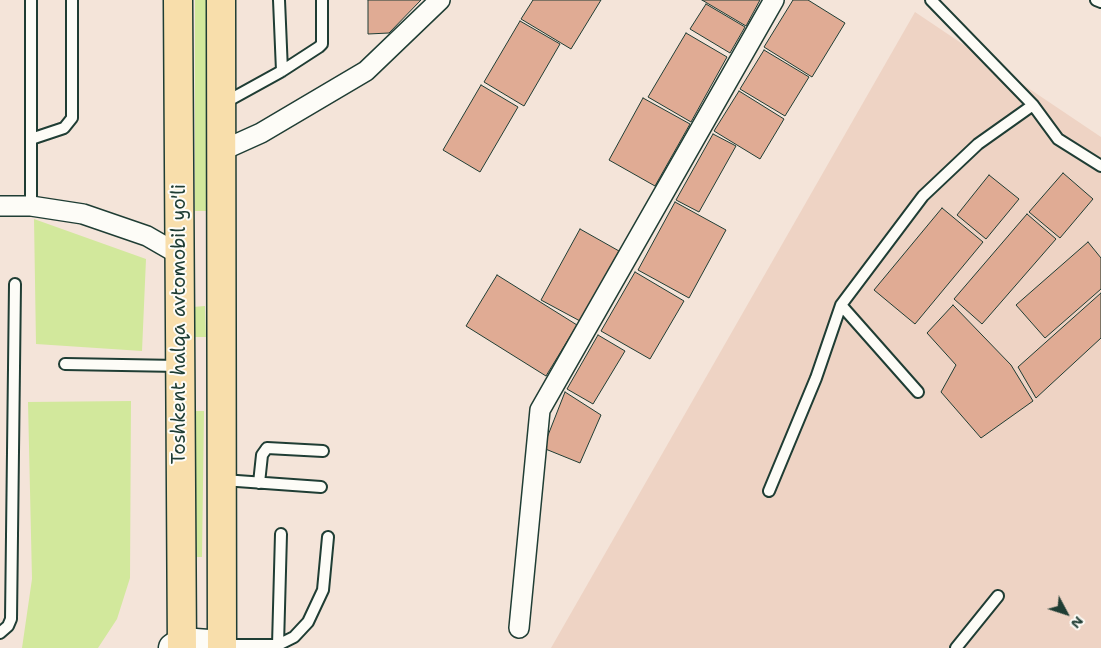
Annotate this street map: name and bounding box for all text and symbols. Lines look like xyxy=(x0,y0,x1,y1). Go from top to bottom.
street label: Toshkent halqa avtomobil yo'li xyxy=(169,184,191,464)
north arrow xyxy=(1041,588,1091,638)
text: N xyxy=(1067,613,1088,633)

